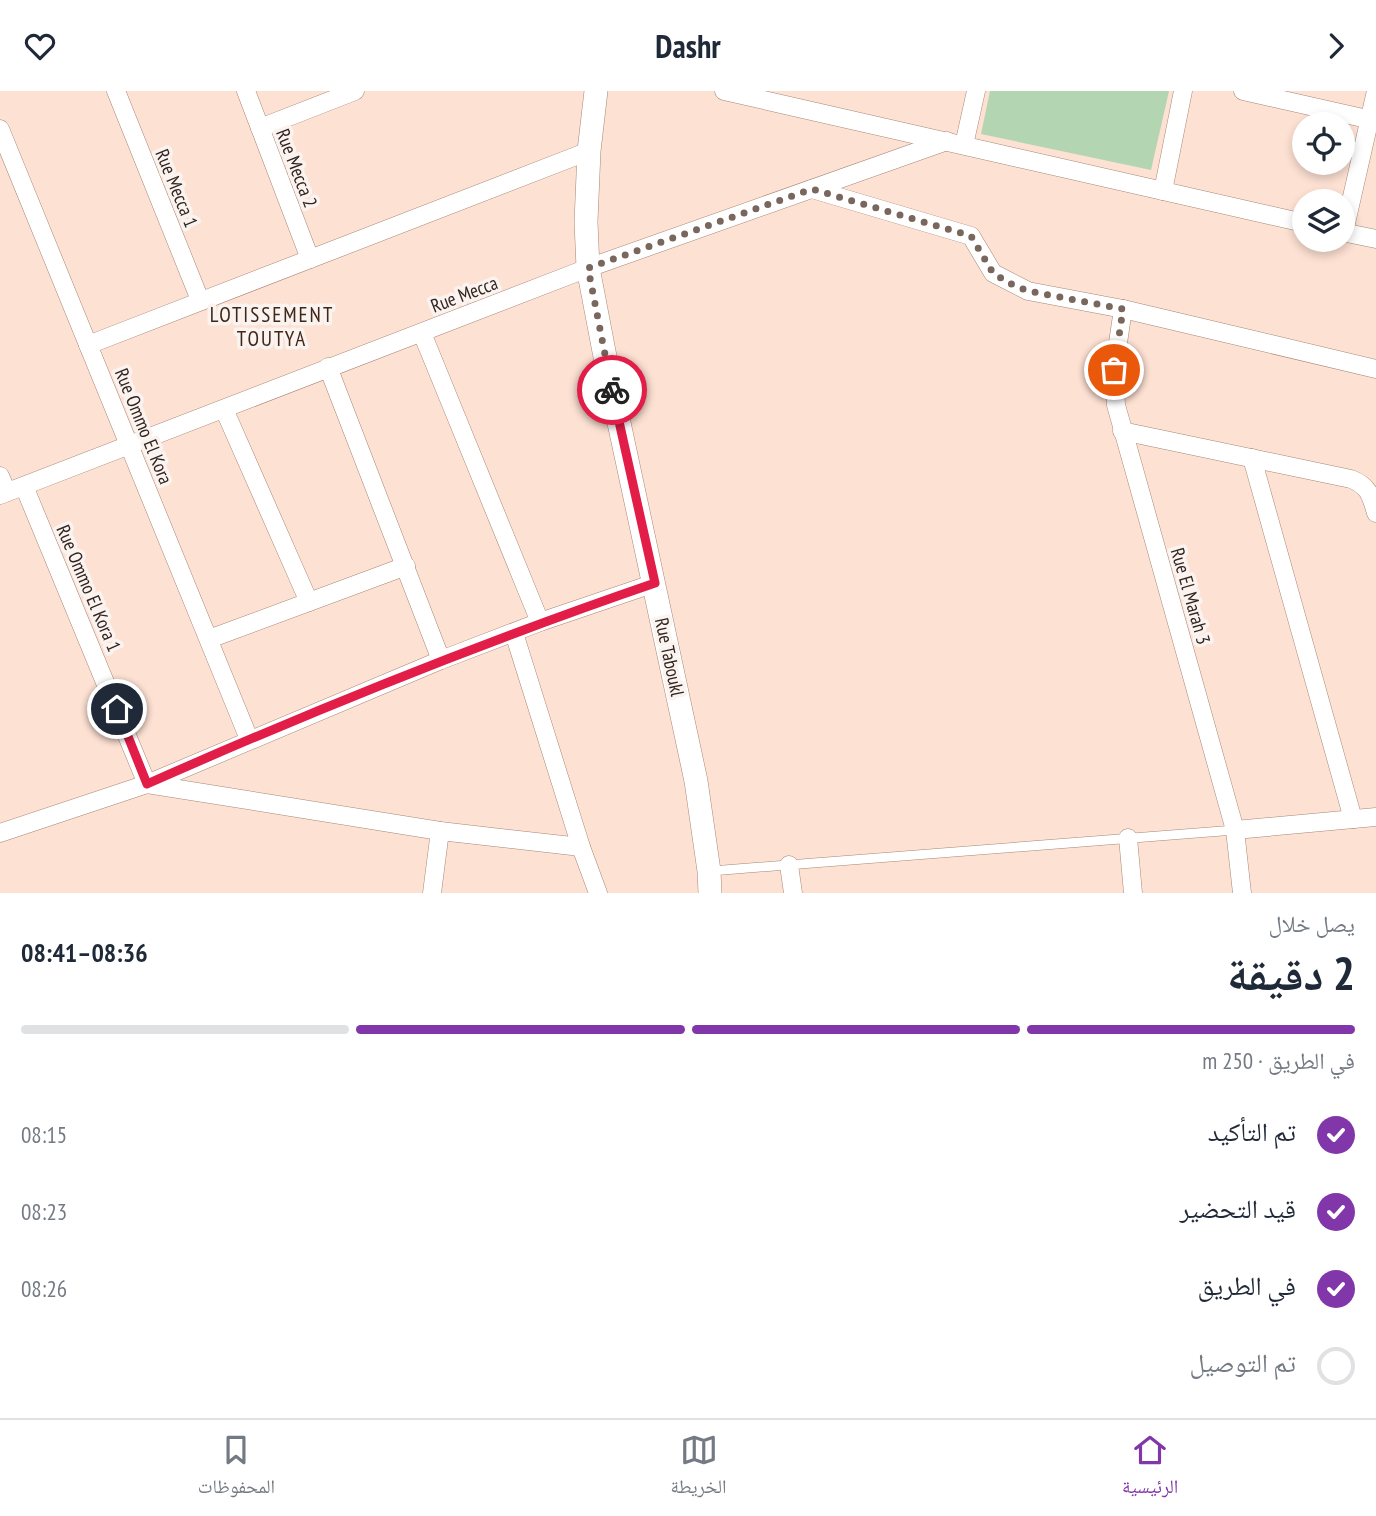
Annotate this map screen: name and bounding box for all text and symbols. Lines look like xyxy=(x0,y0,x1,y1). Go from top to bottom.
text: Dashr xyxy=(655,25,721,67)
icon: heart xyxy=(21,27,59,65)
icon: forward xyxy=(1317,27,1355,65)
map controls xyxy=(1292,112,1355,252)
button: locate xyxy=(1292,112,1355,175)
street label: Rue Mecca 2 xyxy=(271,125,323,211)
street label: Rue Mecca 1 xyxy=(150,145,204,231)
button: layers xyxy=(1292,189,1355,252)
street label: Rue Mecca xyxy=(427,270,501,318)
district label: LOTISSEMENT TOUTYA xyxy=(210,301,334,352)
pin xyxy=(1084,340,1144,400)
icon: bag xyxy=(1095,351,1133,389)
courier xyxy=(577,355,647,425)
street label: Rue Ommo El Kora xyxy=(110,365,178,487)
icon: bike xyxy=(593,371,631,409)
street label: Rue Ommo El Kora 1 xyxy=(51,521,127,655)
street label: Rue El Marah 3 xyxy=(1166,545,1216,647)
street label: Rue Taboukl xyxy=(650,616,690,699)
pin xyxy=(87,679,147,739)
icon: home xyxy=(98,690,136,728)
text: يصل خلال xyxy=(1268,909,1355,938)
text: 08:36–08:41 xyxy=(21,936,148,969)
text: 2 دقيقة xyxy=(1227,943,1355,1003)
text: في الطريق · 250 m xyxy=(1202,1046,1355,1075)
text: تم التأكيد xyxy=(1208,1115,1296,1148)
icon: check xyxy=(1317,1116,1355,1154)
text: 08:15 xyxy=(21,1120,67,1149)
text: قيد التحضير xyxy=(1179,1192,1296,1225)
icon: check xyxy=(1317,1193,1355,1231)
text: 08:23 xyxy=(21,1197,67,1226)
text: في الطريق xyxy=(1198,1269,1296,1302)
icon: check xyxy=(1317,1270,1355,1308)
text: 08:26 xyxy=(21,1274,67,1303)
text: تم التوصيل xyxy=(1189,1346,1296,1379)
tab: المحفوظات xyxy=(198,1431,275,1505)
tab: الخريطة xyxy=(671,1431,726,1505)
tab: الرئيسية xyxy=(1122,1431,1178,1505)

